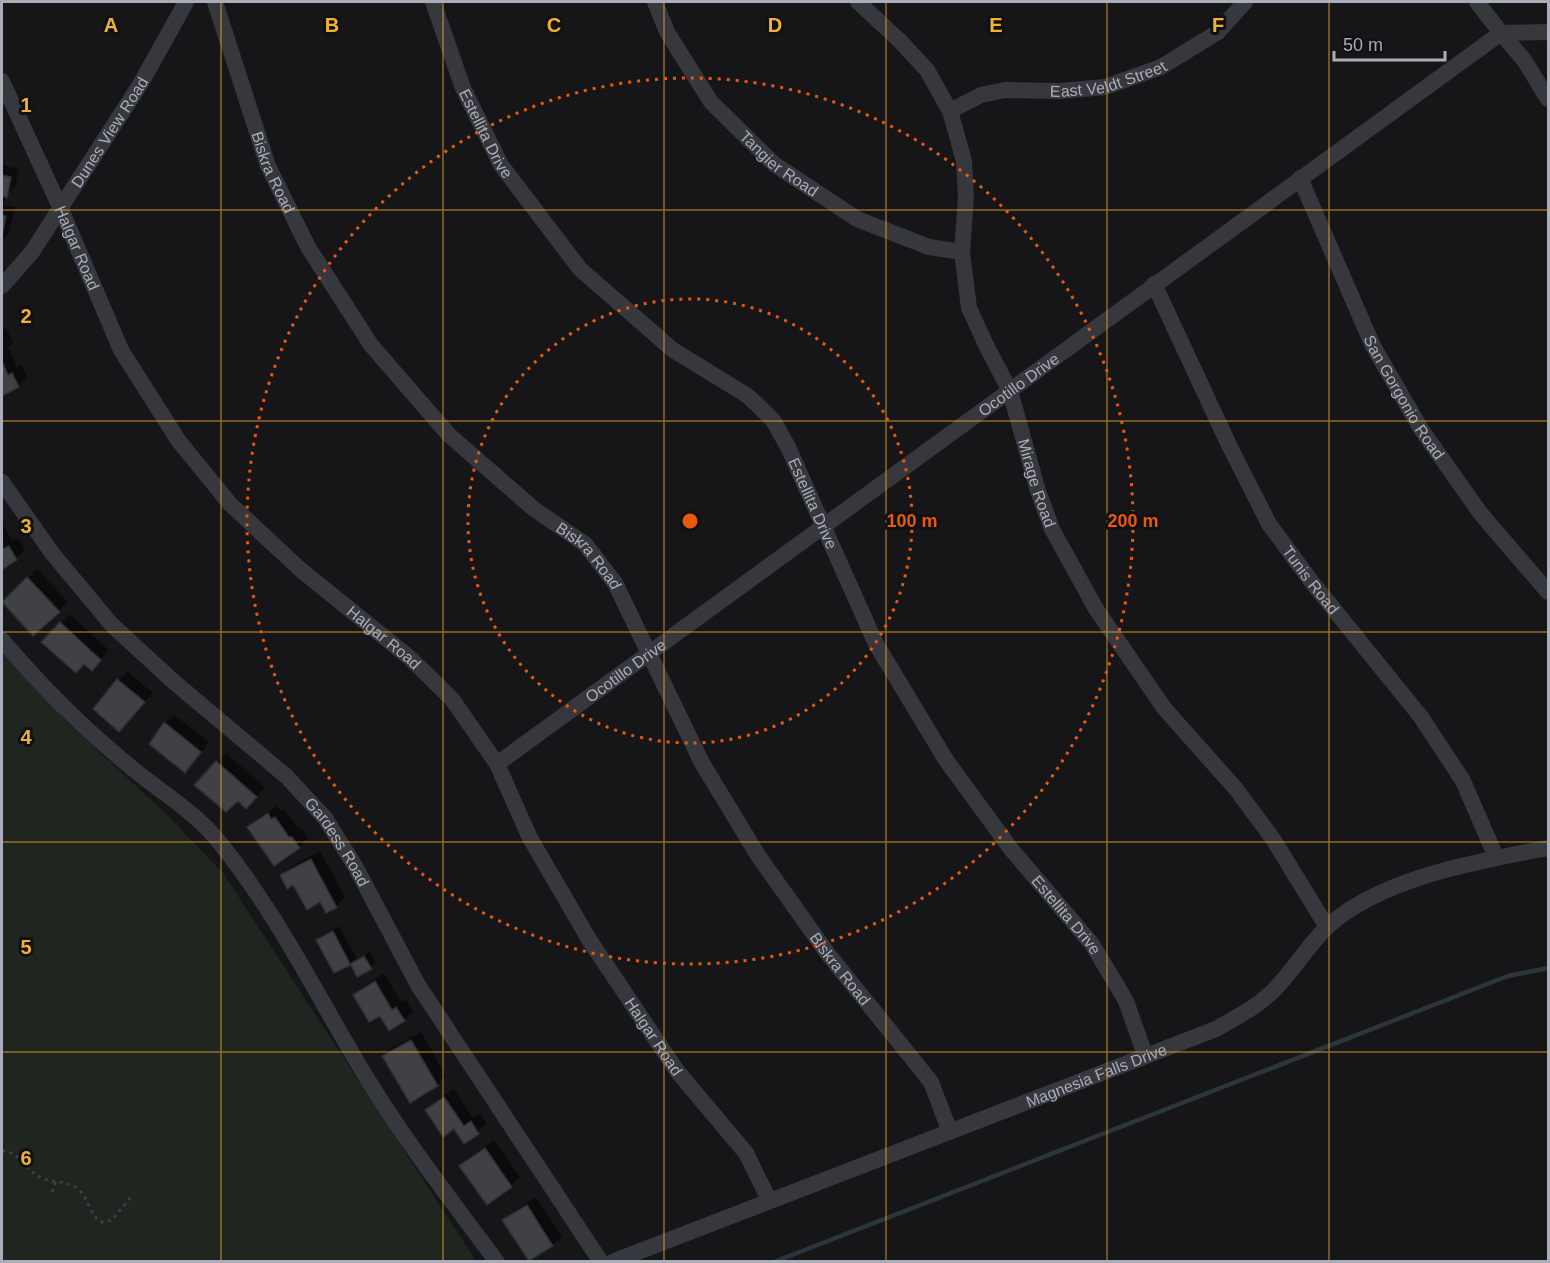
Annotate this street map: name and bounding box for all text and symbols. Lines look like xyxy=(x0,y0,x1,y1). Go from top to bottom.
text: A xyxy=(104,14,118,36)
text: B xyxy=(325,14,339,36)
text: C xyxy=(547,14,561,36)
text: D xyxy=(768,14,782,36)
text: E xyxy=(989,14,1003,36)
text: F xyxy=(1212,14,1224,36)
scale bar xyxy=(1334,24,1445,62)
text: 50 m xyxy=(1343,35,1383,55)
street label: East Veldt Street xyxy=(1050,57,1170,100)
street label: Dunes View Road xyxy=(68,74,151,190)
street label: Estellita Drive xyxy=(456,86,516,181)
text: 1 xyxy=(20,94,32,116)
street label: Tangier Road xyxy=(737,127,821,199)
street label: Biskra Road xyxy=(249,129,298,216)
street label: Halgar Road xyxy=(52,203,103,292)
text: 2 xyxy=(20,305,32,327)
street label: San Gorgonio Road xyxy=(1361,333,1448,462)
street label: Ocotillo Drive xyxy=(975,349,1062,419)
street label: Mirage Road xyxy=(1015,437,1059,529)
street label: Estellita Drive xyxy=(785,455,841,551)
centre of rings xyxy=(680,511,700,531)
text: 100 m xyxy=(886,511,938,531)
text: 200 m xyxy=(1107,511,1159,531)
text: 3 xyxy=(20,515,32,537)
street label: Biskra Road xyxy=(553,519,625,592)
street label: Tunis Road xyxy=(1279,542,1343,617)
street label: Halgar Road xyxy=(344,602,424,672)
street label: Ocotillo Drive xyxy=(582,635,669,705)
text: 4 xyxy=(20,726,32,748)
street label: Gardess Road xyxy=(302,794,373,889)
street label: Estellita Drive xyxy=(1029,872,1105,957)
street label: Biskra Road xyxy=(807,929,874,1008)
text: 5 xyxy=(20,936,32,958)
street label: Halgar Road xyxy=(622,994,686,1079)
street label: Magnesia Falls Drive xyxy=(1023,1040,1169,1110)
text: 6 xyxy=(20,1147,32,1169)

